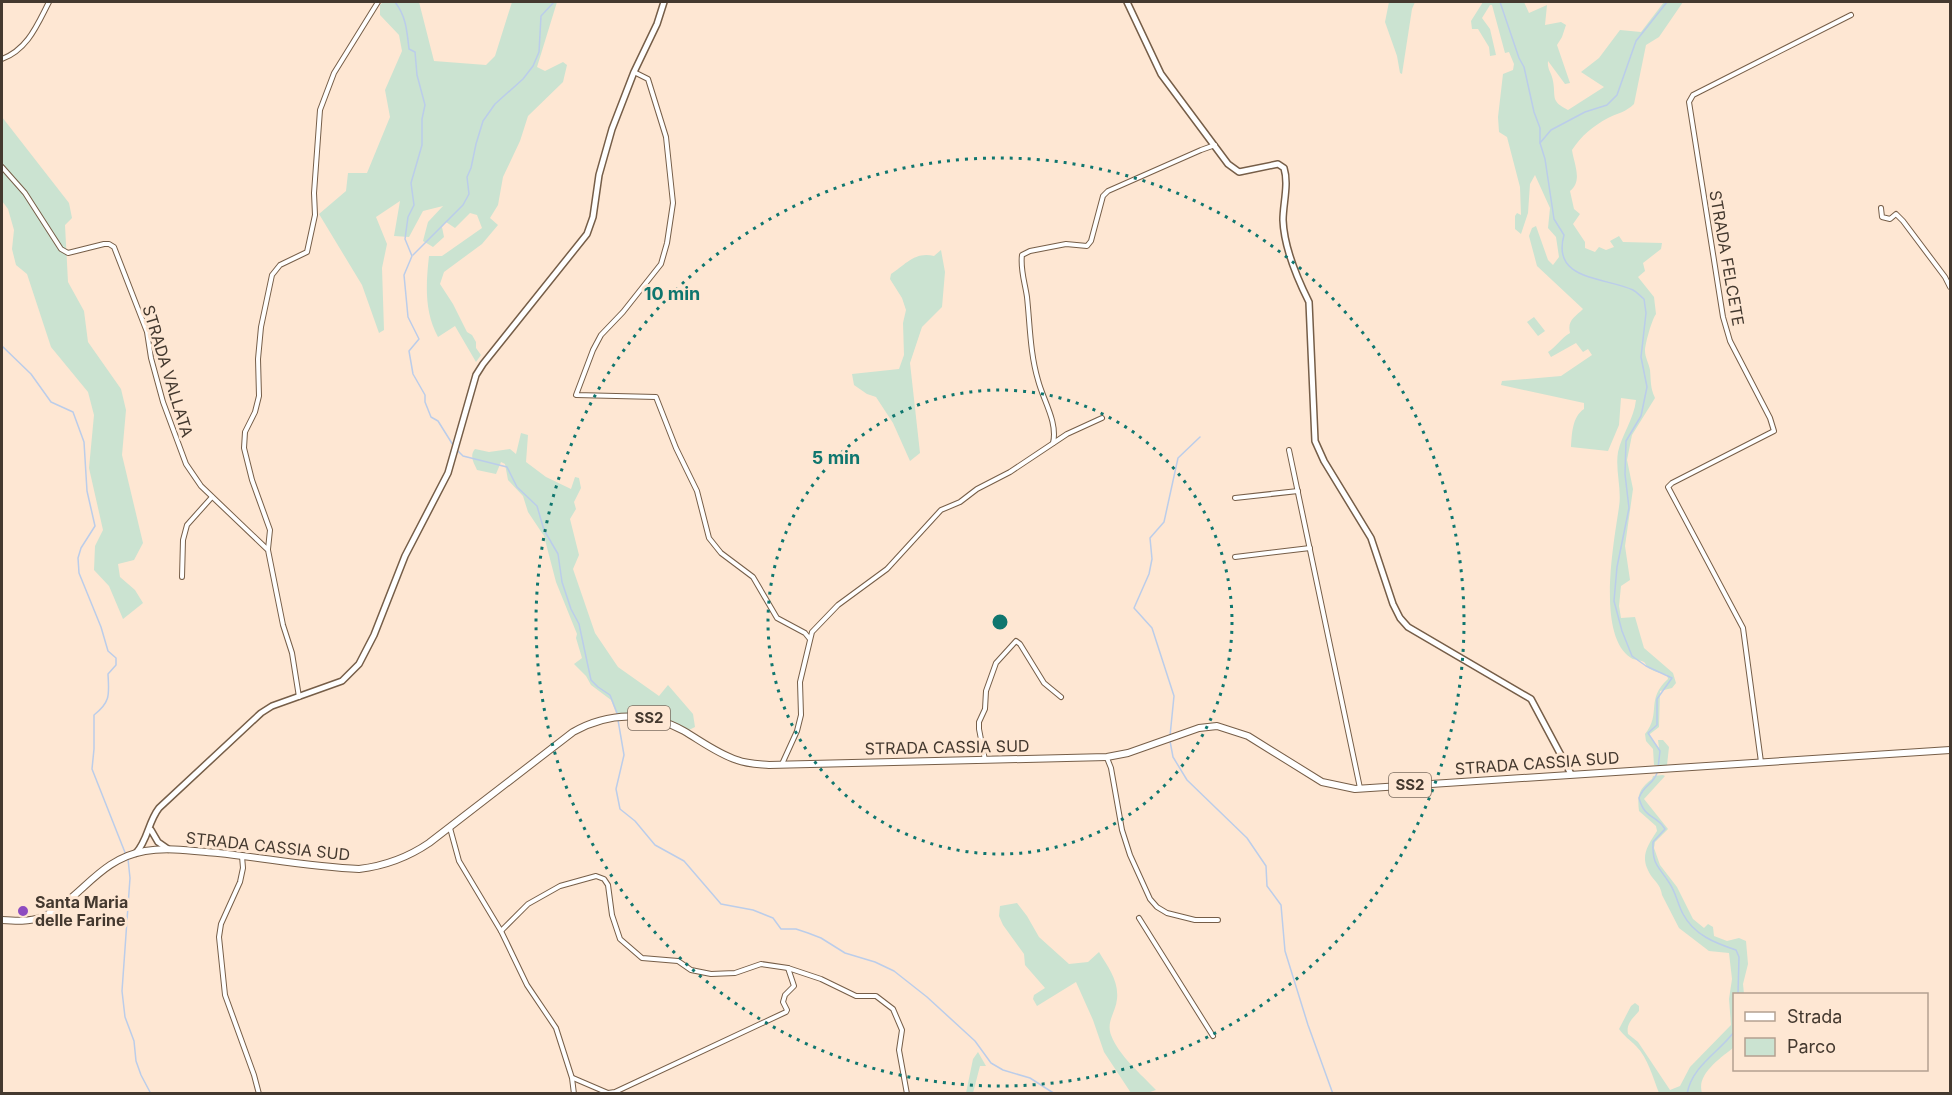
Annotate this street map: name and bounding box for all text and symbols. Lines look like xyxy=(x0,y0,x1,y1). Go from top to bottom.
street label: STRADA FELCETE xyxy=(1705,189,1749,327)
text: 10 min xyxy=(644,283,700,304)
street label: STRADA VALLATA xyxy=(138,302,198,440)
text: 5 min xyxy=(812,447,860,468)
centre of rings xyxy=(990,612,1010,632)
road number: SS2 xyxy=(628,706,670,730)
street label: STRADA CASSIA SUD xyxy=(864,736,1030,758)
street label: STRADA CASSIA SUD xyxy=(1454,747,1620,779)
road number: SS2 xyxy=(1389,773,1431,797)
street label: STRADA CASSIA SUD xyxy=(185,827,351,865)
place label: Santa Maria delle Farine xyxy=(35,892,128,930)
marker: Santa Maria delle Farine xyxy=(16,904,30,918)
legend xyxy=(1733,993,1928,1071)
text: Strada xyxy=(1787,1006,1842,1027)
text: Parco xyxy=(1787,1036,1836,1057)

